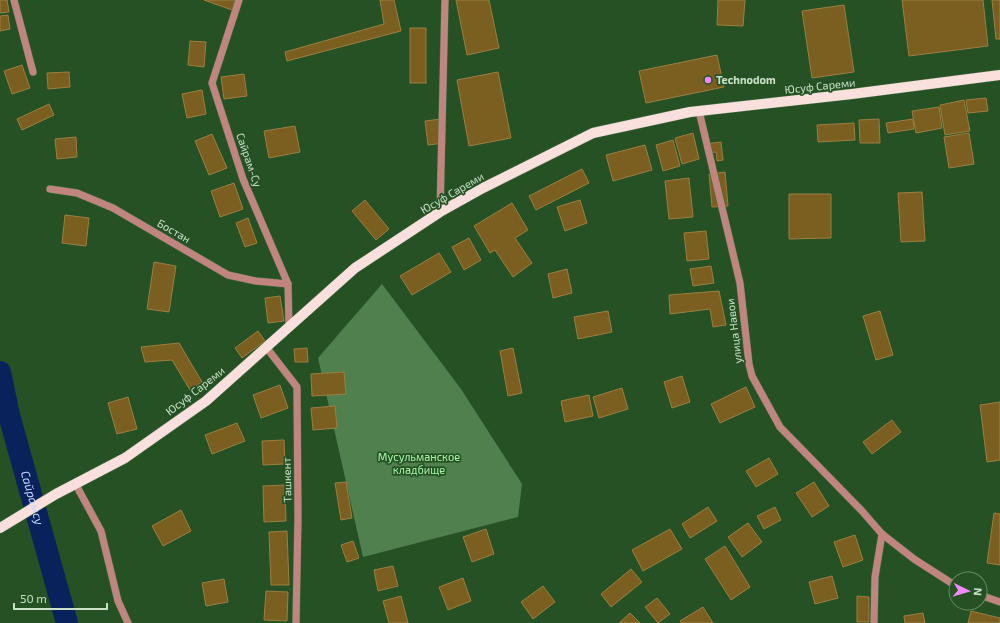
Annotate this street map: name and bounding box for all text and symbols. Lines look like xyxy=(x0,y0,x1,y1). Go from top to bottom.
place label: Technodom xyxy=(716,73,776,86)
marker: Technodom xyxy=(703,75,713,85)
street label: Юсуф Сареми xyxy=(784,75,856,97)
street label: Сайрам-Су xyxy=(233,131,265,189)
street label: Юсуф Сареми xyxy=(418,169,486,217)
street label: Бостан xyxy=(155,216,193,245)
street label: улица Навои xyxy=(723,298,745,364)
street label: Юсуф Сареми xyxy=(163,364,227,418)
park label: Мусульманское кладбище xyxy=(378,450,460,476)
street label: Ташкент xyxy=(280,457,293,503)
water label: Сайрамсу xyxy=(19,469,47,527)
north arrow xyxy=(948,571,988,611)
scale bar xyxy=(14,585,107,611)
text: N xyxy=(972,587,985,596)
text: 50 m xyxy=(20,591,47,605)

